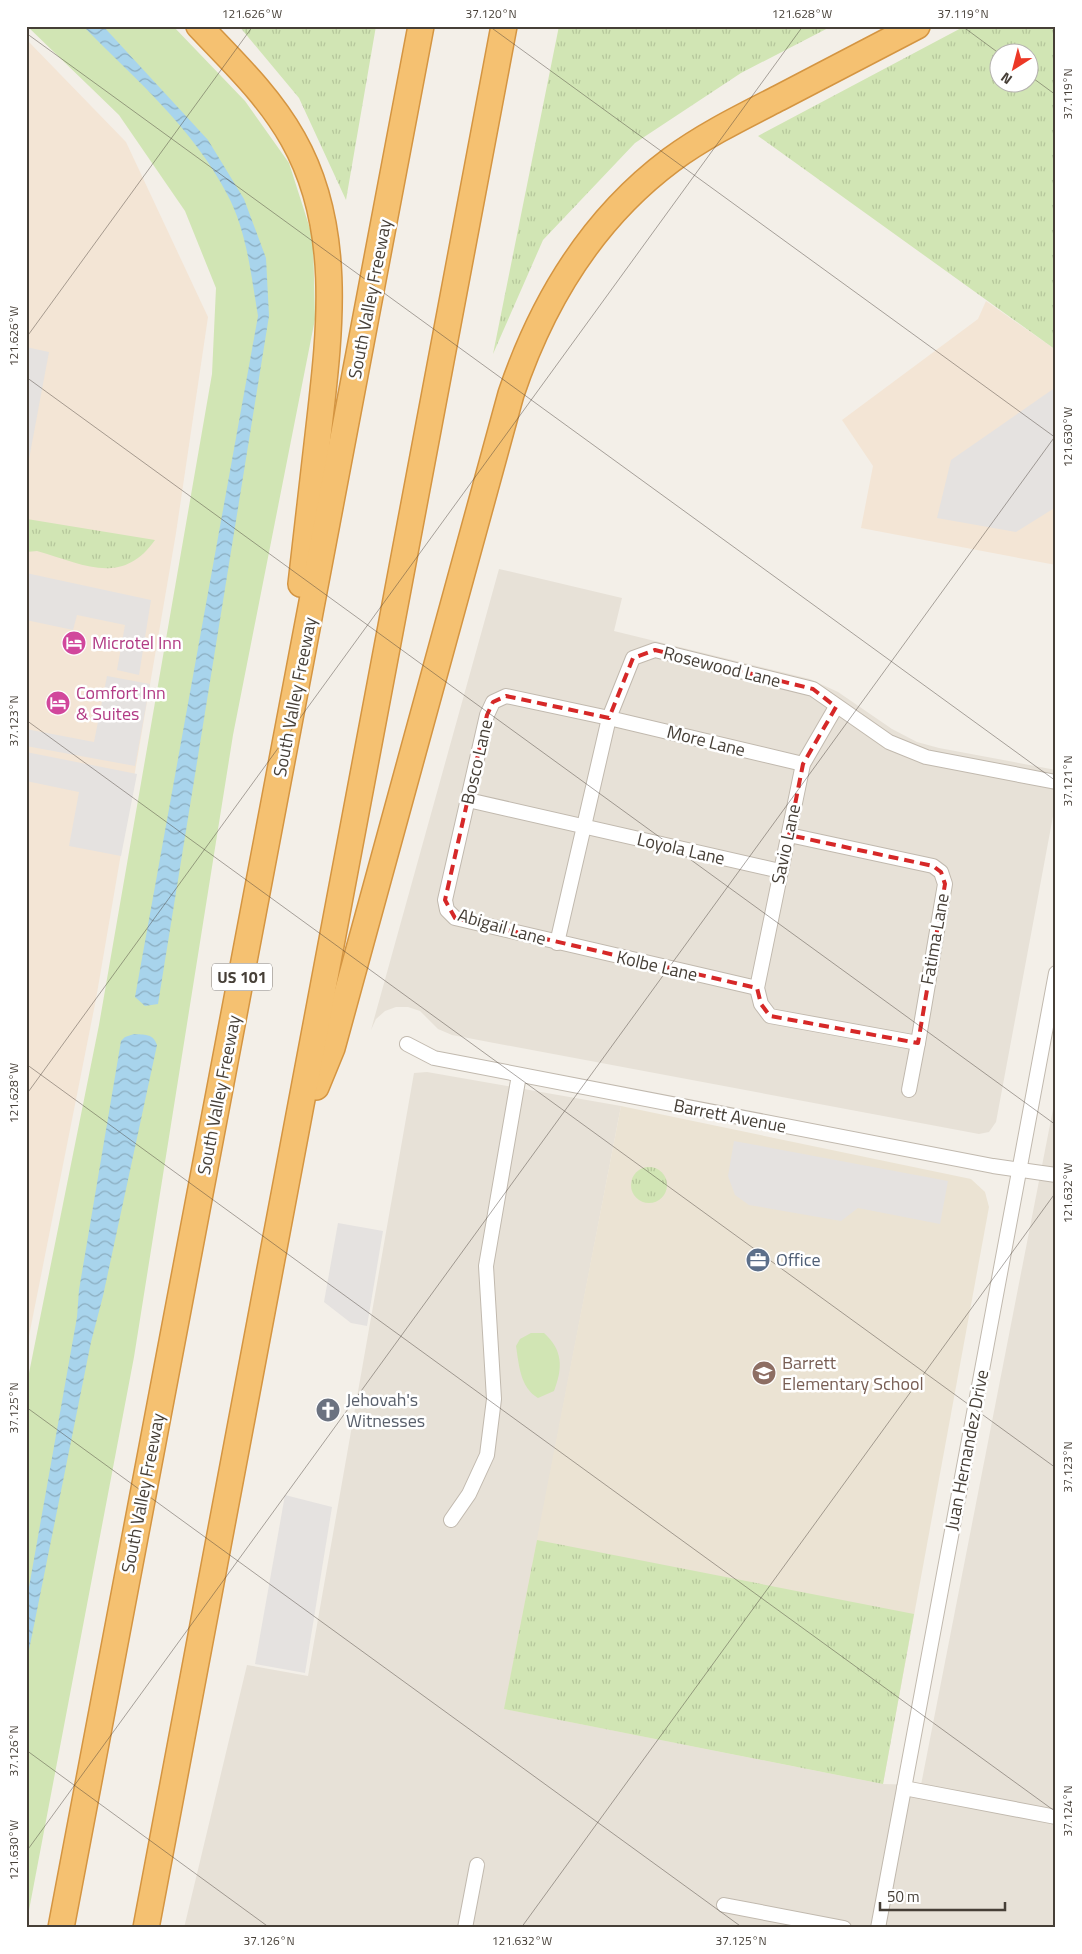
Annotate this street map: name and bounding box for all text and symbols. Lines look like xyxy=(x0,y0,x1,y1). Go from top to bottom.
text: 121.626°W xyxy=(222,4,282,23)
text: 37.120°N xyxy=(465,4,517,23)
text: 121.628°W xyxy=(772,4,832,23)
text: 37.119°N xyxy=(937,4,989,23)
north arrow xyxy=(990,42,1040,92)
text: N xyxy=(996,68,1016,90)
text: 37.119°N xyxy=(1058,68,1077,120)
street label: South Valley Freeway xyxy=(341,216,398,381)
text: 121.626°W xyxy=(4,306,23,366)
text: 121.630°W xyxy=(1058,407,1077,467)
street label: South Valley Freeway xyxy=(266,614,323,779)
place label: Microtel Inn xyxy=(92,629,182,656)
hotel icon: Microtel Inn xyxy=(61,630,87,656)
street label: Rosewood Lane xyxy=(660,639,784,694)
place label: Comfort Inn & Suites xyxy=(76,679,166,727)
hotel icon: Comfort Inn & Suites xyxy=(45,690,71,716)
text: 37.123°N xyxy=(4,695,23,747)
street label: Bosco Lane xyxy=(454,717,499,807)
street label: More Lane xyxy=(664,718,748,763)
text: 37.121°N xyxy=(1058,755,1077,807)
street label: Savio Lane xyxy=(764,801,807,886)
street label: Loyola Lane xyxy=(635,825,728,872)
street label: Fatima Lane xyxy=(913,891,956,987)
street label: Abigail Lane xyxy=(455,901,550,952)
street label: Kolbe Lane xyxy=(614,943,700,988)
road number: US 101 xyxy=(212,964,272,990)
street label: South Valley Freeway xyxy=(190,1012,247,1177)
text: 121.628°W xyxy=(4,1063,23,1123)
street label: Barrett Avenue xyxy=(671,1091,789,1140)
text: 121.632°W xyxy=(1058,1163,1077,1223)
place label: Office xyxy=(776,1246,821,1273)
office icon: Office xyxy=(745,1247,771,1273)
place label: Barrett Elementary School xyxy=(782,1349,924,1397)
school or university icon: Barrett Elementary School xyxy=(751,1360,777,1386)
street label: Juan Hernandez Drive xyxy=(938,1367,995,1533)
text: 37.125°N xyxy=(4,1382,23,1434)
place label: Jehovah's Witnesses xyxy=(346,1386,425,1434)
church icon: Jehovah's Witnesses xyxy=(315,1397,341,1423)
street label: South Valley Freeway xyxy=(114,1410,171,1575)
text: 37.123°N xyxy=(1058,1441,1077,1493)
text: 37.126°N xyxy=(4,1725,23,1777)
text: 37.124°N xyxy=(1058,1785,1077,1837)
text: 121.630°W xyxy=(4,1820,23,1880)
scale bar xyxy=(880,1879,1004,1911)
text: 50 m xyxy=(887,1885,920,1908)
text: 37.126°N xyxy=(243,1931,295,1950)
text: 121.632°W xyxy=(492,1931,552,1950)
text: 37.125°N xyxy=(715,1931,767,1950)

